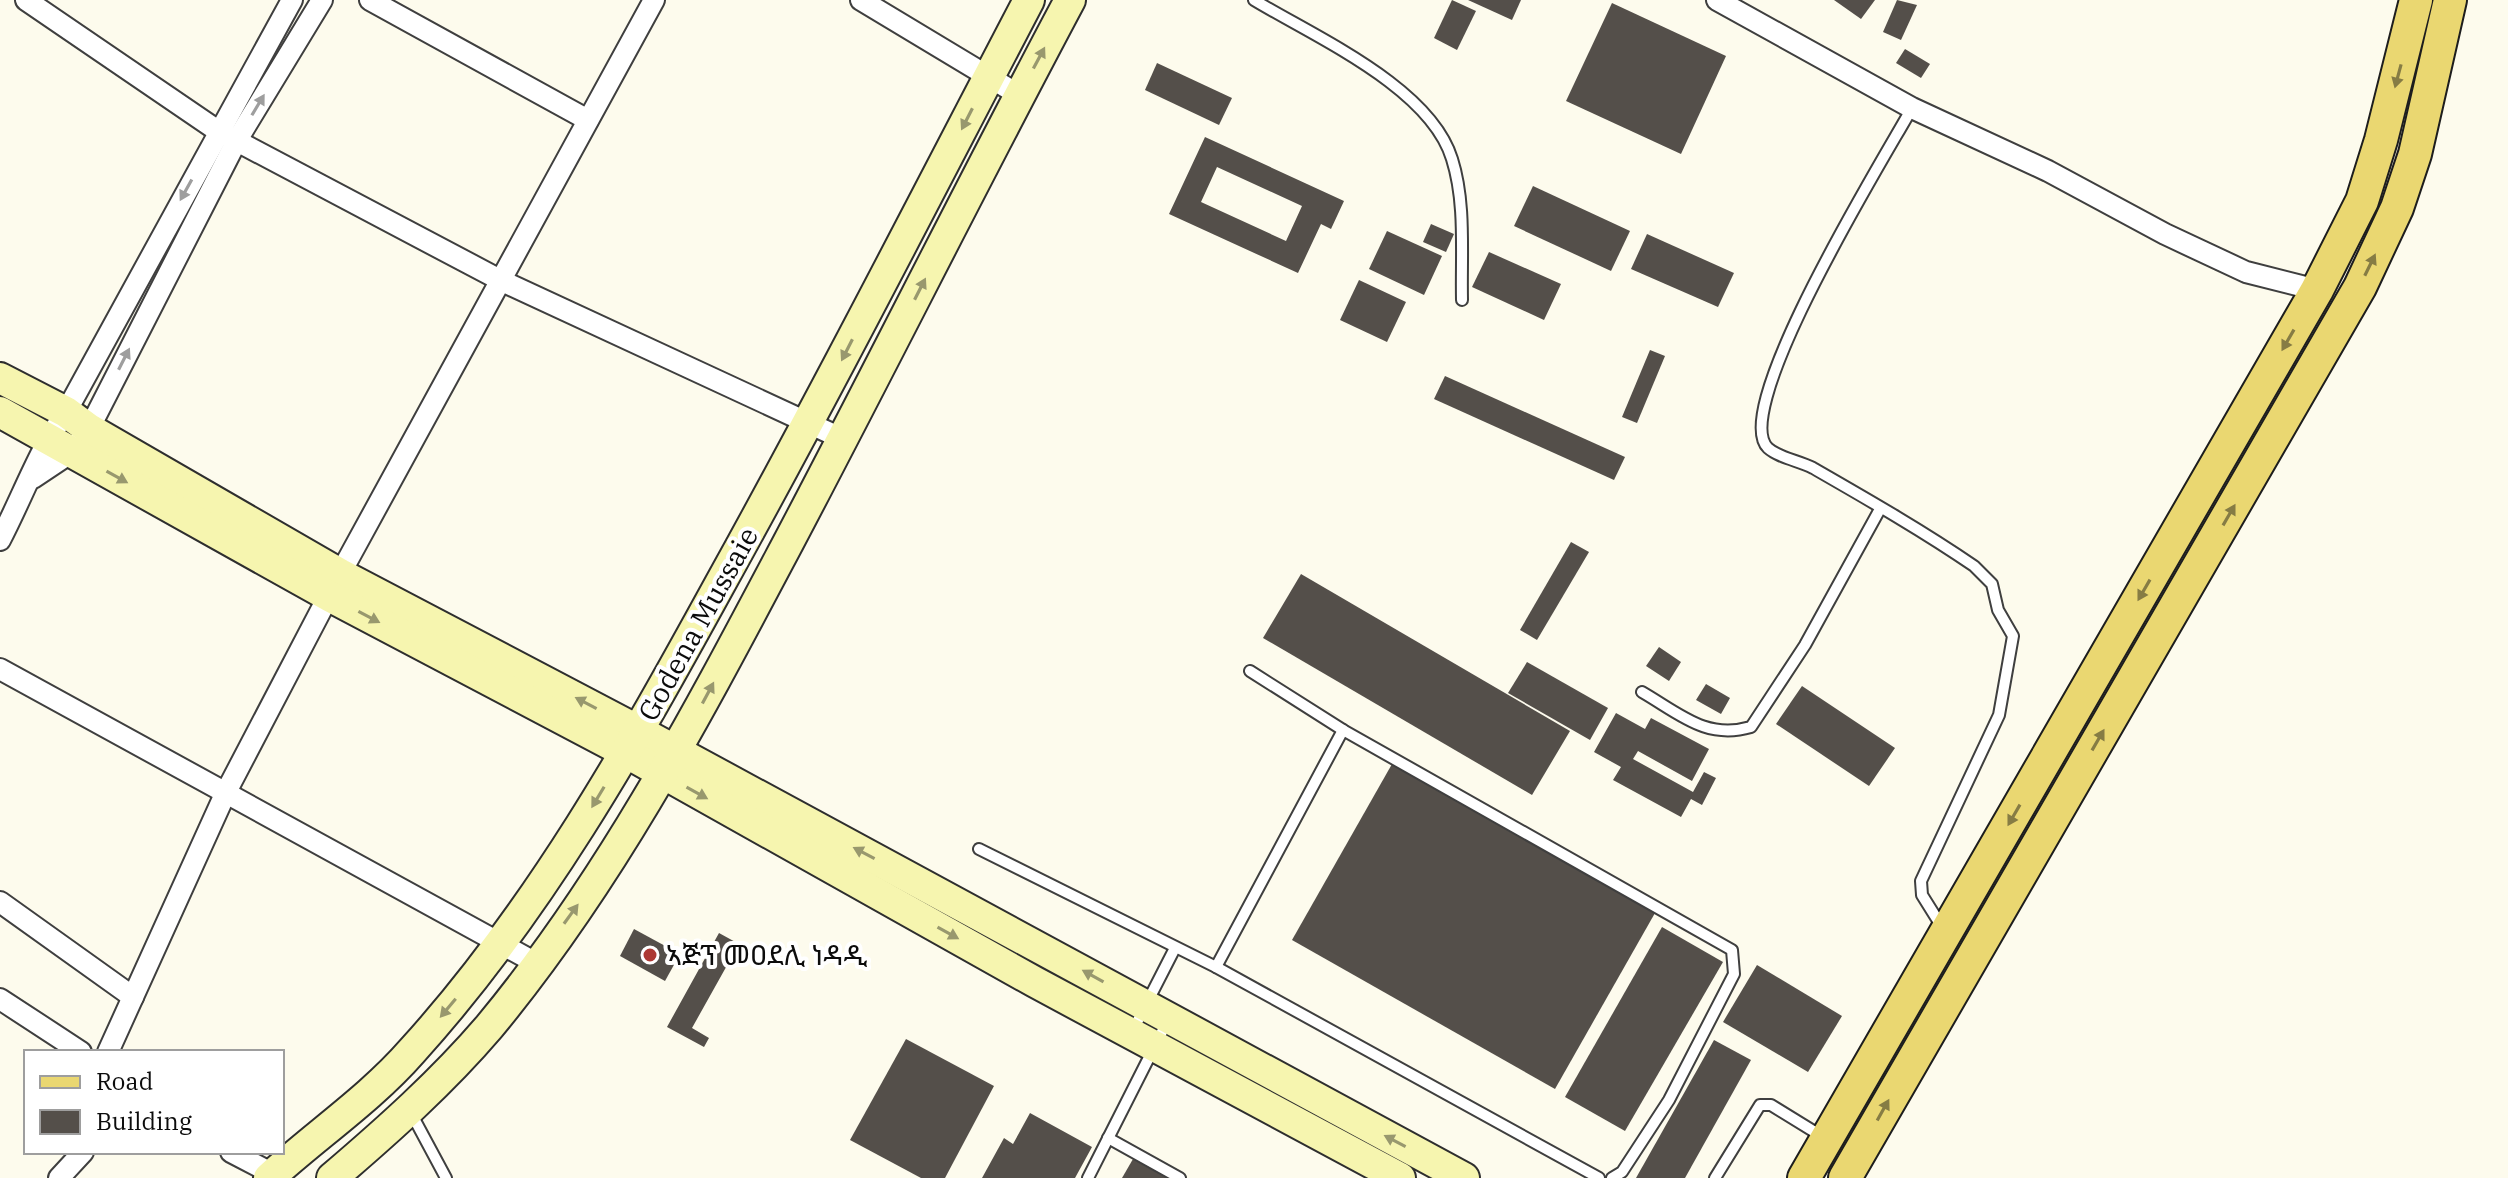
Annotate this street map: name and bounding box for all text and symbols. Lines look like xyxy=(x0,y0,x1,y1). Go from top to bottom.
one-way arrow xyxy=(1032,47,1046,69)
one-way arrow xyxy=(2392,63,2404,88)
one-way arrow xyxy=(251,94,265,116)
one-way arrow xyxy=(961,107,974,130)
one-way arrow xyxy=(179,179,193,201)
one-way arrow xyxy=(2364,253,2377,276)
one-way arrow xyxy=(913,278,926,301)
one-way arrow xyxy=(2281,329,2295,352)
one-way arrow xyxy=(841,338,854,361)
one-way arrow xyxy=(117,348,131,371)
one-way arrow xyxy=(106,470,128,484)
one-way arrow xyxy=(2222,504,2236,526)
street label: Godena Mussaie xyxy=(629,520,766,727)
one-way arrow xyxy=(2137,579,2151,601)
one-way arrow xyxy=(358,610,381,623)
one-way arrow xyxy=(702,682,715,705)
one-way arrow xyxy=(575,696,597,710)
one-way arrow xyxy=(2091,729,2105,751)
one-way arrow xyxy=(592,786,606,808)
one-way arrow xyxy=(685,786,708,800)
one-way arrow xyxy=(2007,804,2021,826)
one-way arrow xyxy=(853,847,875,861)
one-way arrow xyxy=(563,904,579,924)
one-way arrow xyxy=(937,926,959,940)
place label: ኣጅፕ መዐደሊ ነዳዲ xyxy=(666,936,867,973)
marker: ኣጅፕ መዐደሊ ነዳዲ xyxy=(641,946,659,964)
one-way arrow xyxy=(1082,970,1104,984)
one-way arrow xyxy=(440,998,457,1018)
legend xyxy=(24,1050,284,1154)
text: Road xyxy=(96,1065,153,1097)
one-way arrow xyxy=(1876,1099,1890,1121)
text: Building xyxy=(96,1105,192,1137)
one-way arrow xyxy=(1384,1134,1406,1148)

